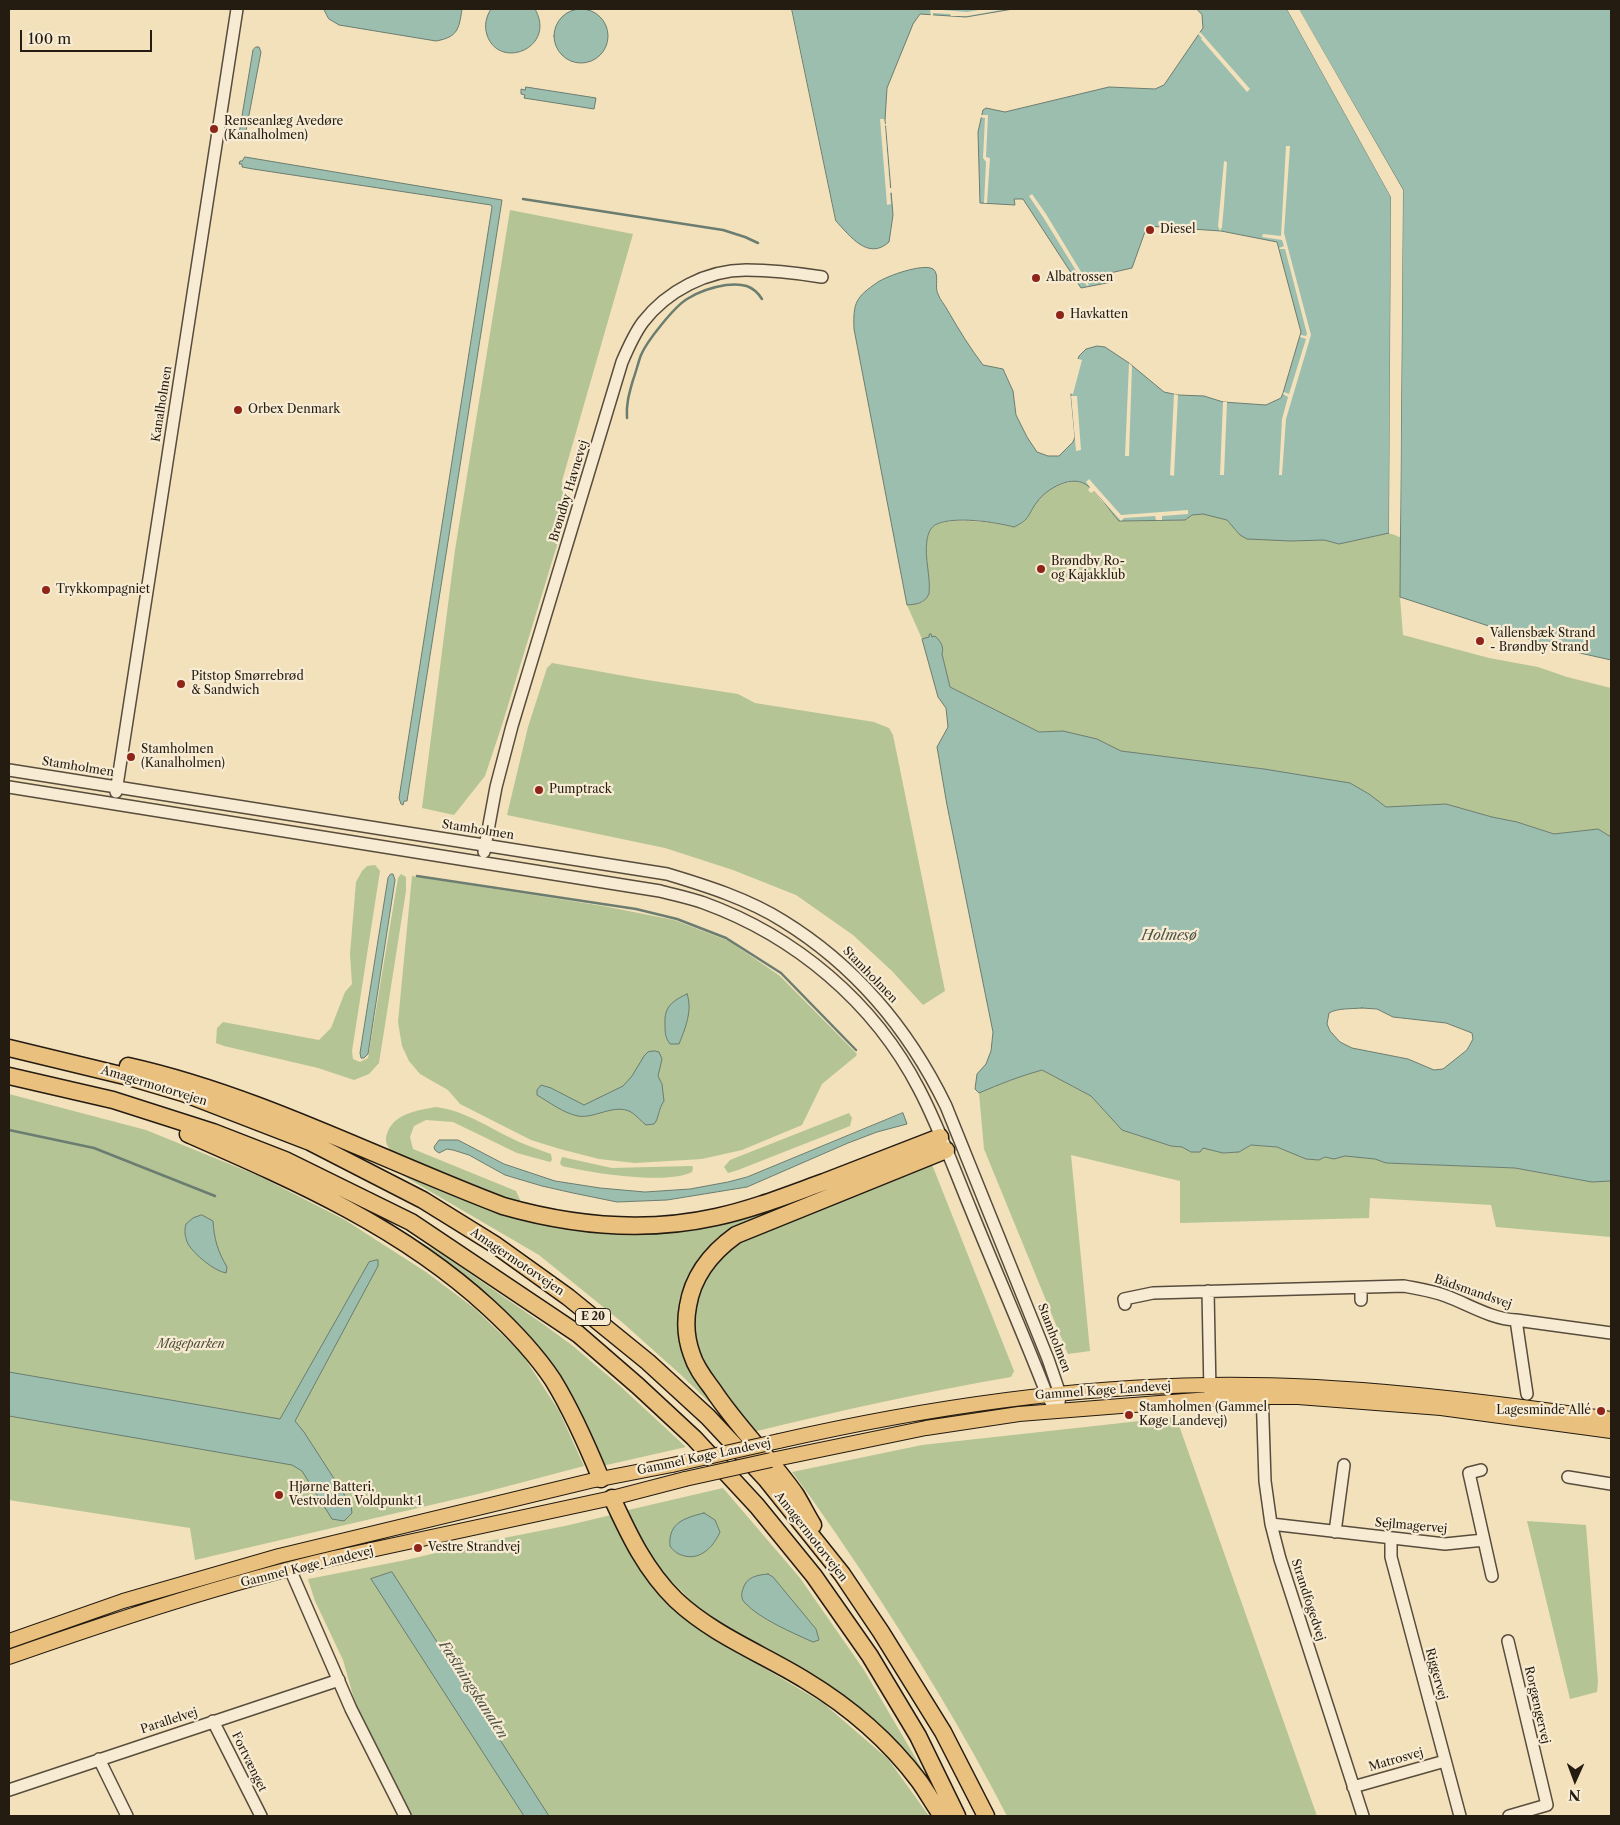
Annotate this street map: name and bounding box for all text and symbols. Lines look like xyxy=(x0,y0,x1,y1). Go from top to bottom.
scale bar xyxy=(22,20,155,52)
text: 100 m xyxy=(28,29,71,48)
place label: Renseanlæg Avedøre (Kanalholmen) xyxy=(224,115,343,143)
marker: Renseanlæg Avedøre (Kanalholmen) xyxy=(208,123,220,135)
place label: Diesel xyxy=(1160,223,1196,237)
marker: Diesel xyxy=(1144,224,1156,236)
place label: Albatrossen xyxy=(1046,271,1113,285)
marker: Albatrossen xyxy=(1030,272,1042,284)
place label: Havkatten xyxy=(1070,308,1128,322)
marker: Havkatten xyxy=(1054,309,1066,321)
street label: Kanalholmen xyxy=(149,365,175,443)
place label: Orbex Denmark xyxy=(248,403,340,417)
marker: Orbex Denmark xyxy=(232,404,244,416)
street label: Brøndby Havnevej xyxy=(547,438,591,544)
place label: Brøndby Ro- og Kajakklub xyxy=(1051,555,1125,583)
marker: Brøndby Ro- og Kajakklub xyxy=(1035,563,1047,575)
place label: Trykkompagniet xyxy=(56,583,150,597)
marker: Trykkompagniet xyxy=(40,584,52,596)
place label: Vallensbæk Strand - Brøndby Strand xyxy=(1490,627,1595,655)
marker: Vallensbæk Strand - Brøndby Strand xyxy=(1474,635,1486,647)
place label: Pitstop Smørrebrød & Sandwich xyxy=(191,670,304,698)
marker: Pitstop Smørrebrød & Sandwich xyxy=(175,678,187,690)
place label: Stamholmen (Kanalholmen) xyxy=(141,743,225,771)
marker: Stamholmen (Kanalholmen) xyxy=(125,751,137,763)
street label: Stamholmen xyxy=(41,754,115,780)
place label: Pumptrack xyxy=(549,783,612,797)
marker: Pumptrack xyxy=(533,784,545,796)
street label: Stamholmen xyxy=(441,817,515,843)
water label: Holmesø xyxy=(1141,928,1197,944)
street label: Stamholmen xyxy=(840,944,900,1006)
street label: Amagermotorvejen xyxy=(99,1063,209,1109)
street label: Amagermotorvejen xyxy=(467,1225,567,1299)
street label: Bådsmandsvej xyxy=(1432,1272,1514,1312)
street label: Stamholmen xyxy=(1034,1301,1074,1375)
road number: E 20 xyxy=(576,1308,610,1325)
park label: Mågeparken xyxy=(157,1338,225,1352)
street label: Gammel Køge Landevej xyxy=(1034,1379,1172,1403)
place label: Stamholmen (Gammel Køge Landevej) xyxy=(1139,1401,1267,1429)
place label: Lagesminde Allé xyxy=(1496,1404,1591,1418)
marker: Lagesminde Allé xyxy=(1595,1405,1607,1417)
marker: Stamholmen (Gammel Køge Landevej) xyxy=(1123,1409,1135,1421)
street label: Gammel Køge Landevej xyxy=(636,1436,772,1478)
place label: Hjørne Batteri, Vestvolden Voldpunkt 1 xyxy=(289,1481,422,1509)
marker: Hjørne Batteri, Vestvolden Voldpunkt 1 xyxy=(273,1489,285,1501)
street label: Amagermotorvejen xyxy=(771,1489,851,1585)
street label: Sejlmagervej xyxy=(1374,1516,1448,1536)
place label: Vestre Strandvej xyxy=(428,1541,520,1555)
marker: Vestre Strandvej xyxy=(412,1542,424,1554)
street label: Gammel Køge Landevej xyxy=(239,1544,375,1590)
street label: Strandfogedvej xyxy=(1288,1557,1328,1643)
water label: Fæstningskanalen xyxy=(435,1638,511,1742)
street label: Riggervej xyxy=(1422,1647,1450,1701)
street label: Rorgængervej xyxy=(1521,1665,1553,1745)
street label: Parallelvej xyxy=(139,1705,199,1737)
street label: Fortvænget xyxy=(228,1730,270,1794)
street label: Matrosvej xyxy=(1367,1745,1425,1775)
north arrow xyxy=(1550,1755,1600,1805)
text: N xyxy=(1568,1786,1581,1804)

